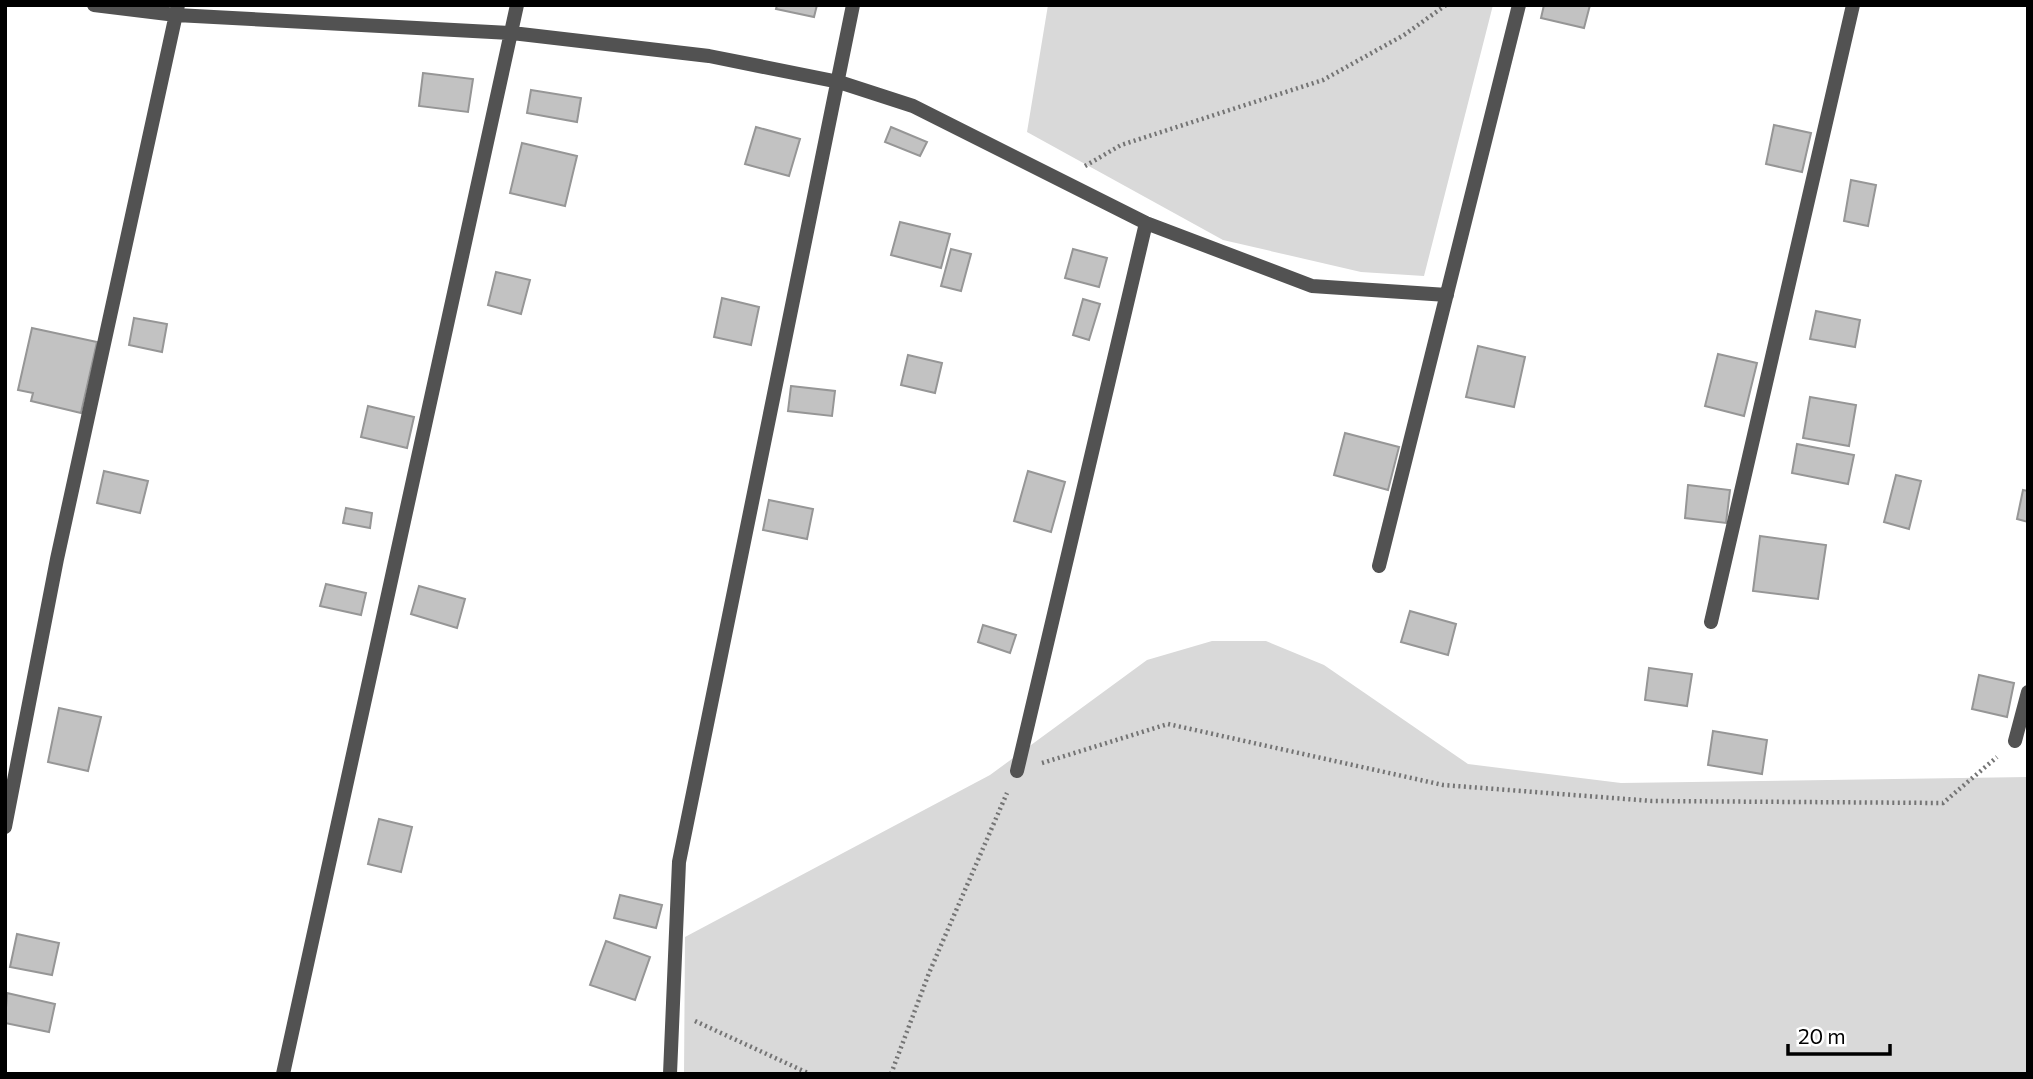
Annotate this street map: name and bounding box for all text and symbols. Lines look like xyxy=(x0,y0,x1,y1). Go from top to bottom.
scale bar xyxy=(1788,1012,1890,1056)
text: 20 m xyxy=(1798,1023,1846,1048)

